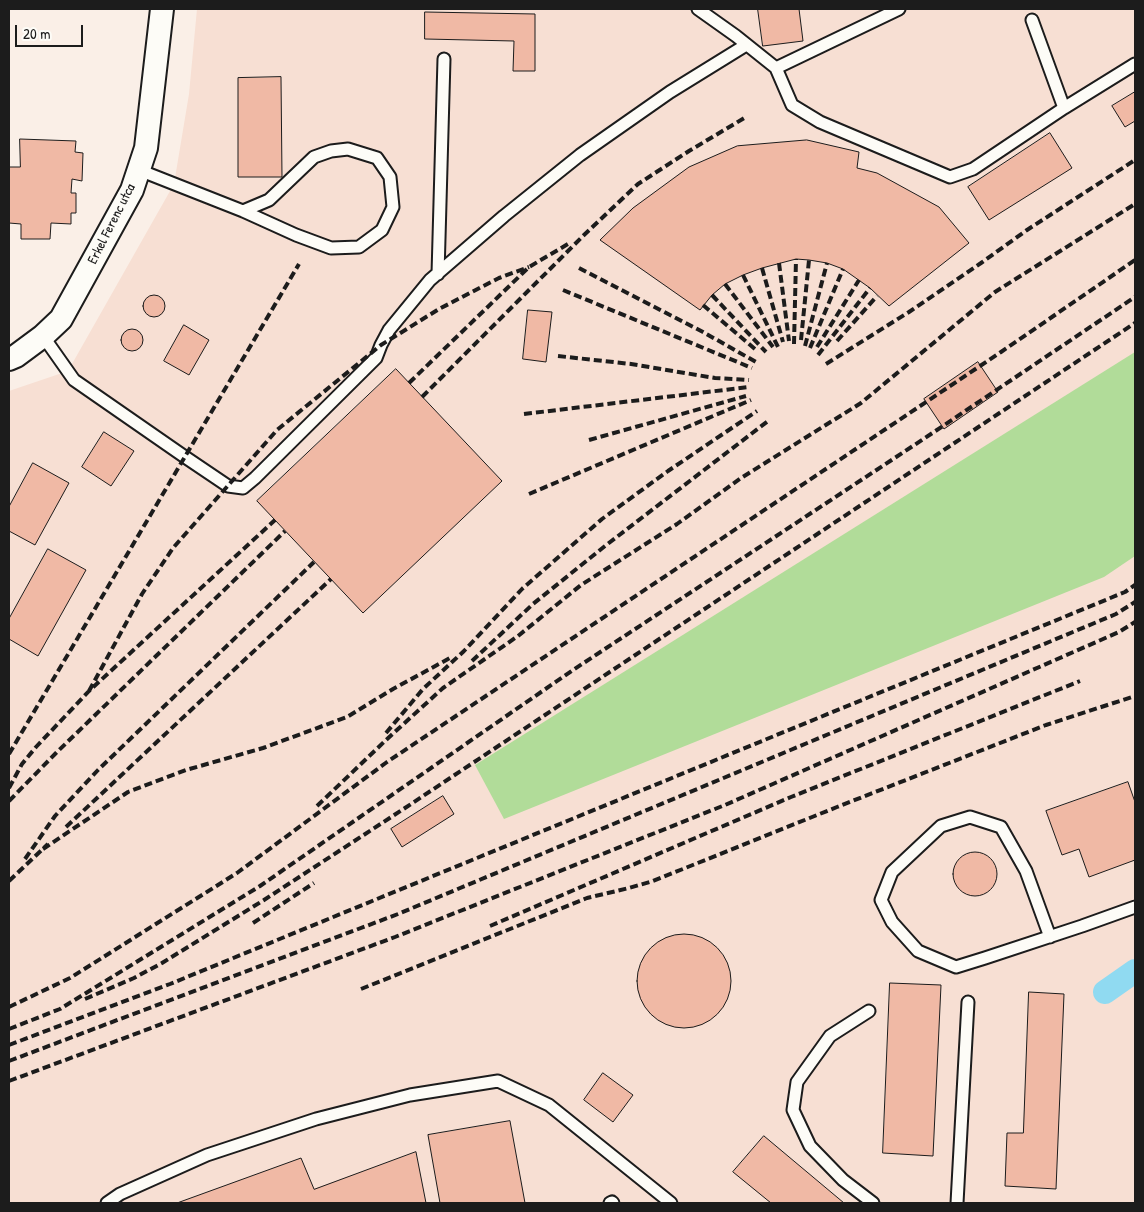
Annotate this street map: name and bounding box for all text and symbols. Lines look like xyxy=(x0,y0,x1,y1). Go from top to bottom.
scale bar xyxy=(18,15,85,47)
text: 20 m xyxy=(23,23,50,44)
street label: Erkel Ferenc utca xyxy=(85,181,139,267)

